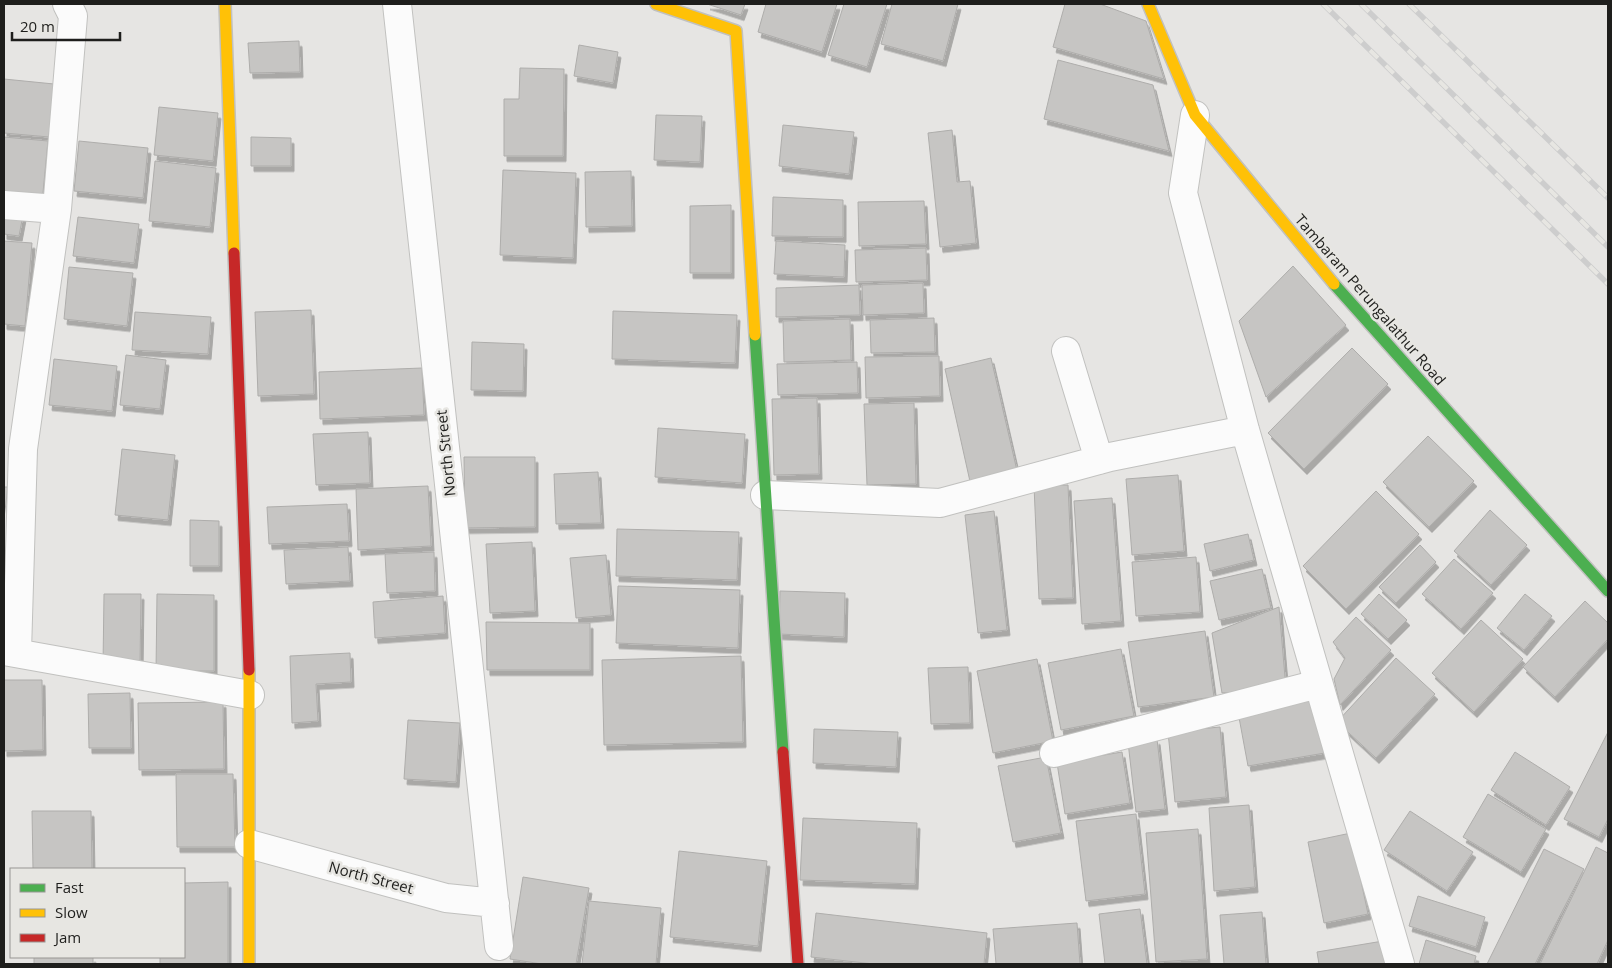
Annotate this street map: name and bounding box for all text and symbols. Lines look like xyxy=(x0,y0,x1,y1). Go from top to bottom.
scale bar xyxy=(12,10,120,42)
text: 20 m xyxy=(20,16,55,36)
street label: Tambaram Perungalathur Road xyxy=(1291,210,1451,389)
street label: North Street xyxy=(431,409,459,497)
street label: North Street xyxy=(327,856,416,898)
legend xyxy=(10,868,185,958)
text: Fast xyxy=(55,877,84,897)
text: Slow xyxy=(55,902,88,922)
text: Jam xyxy=(53,927,81,947)

